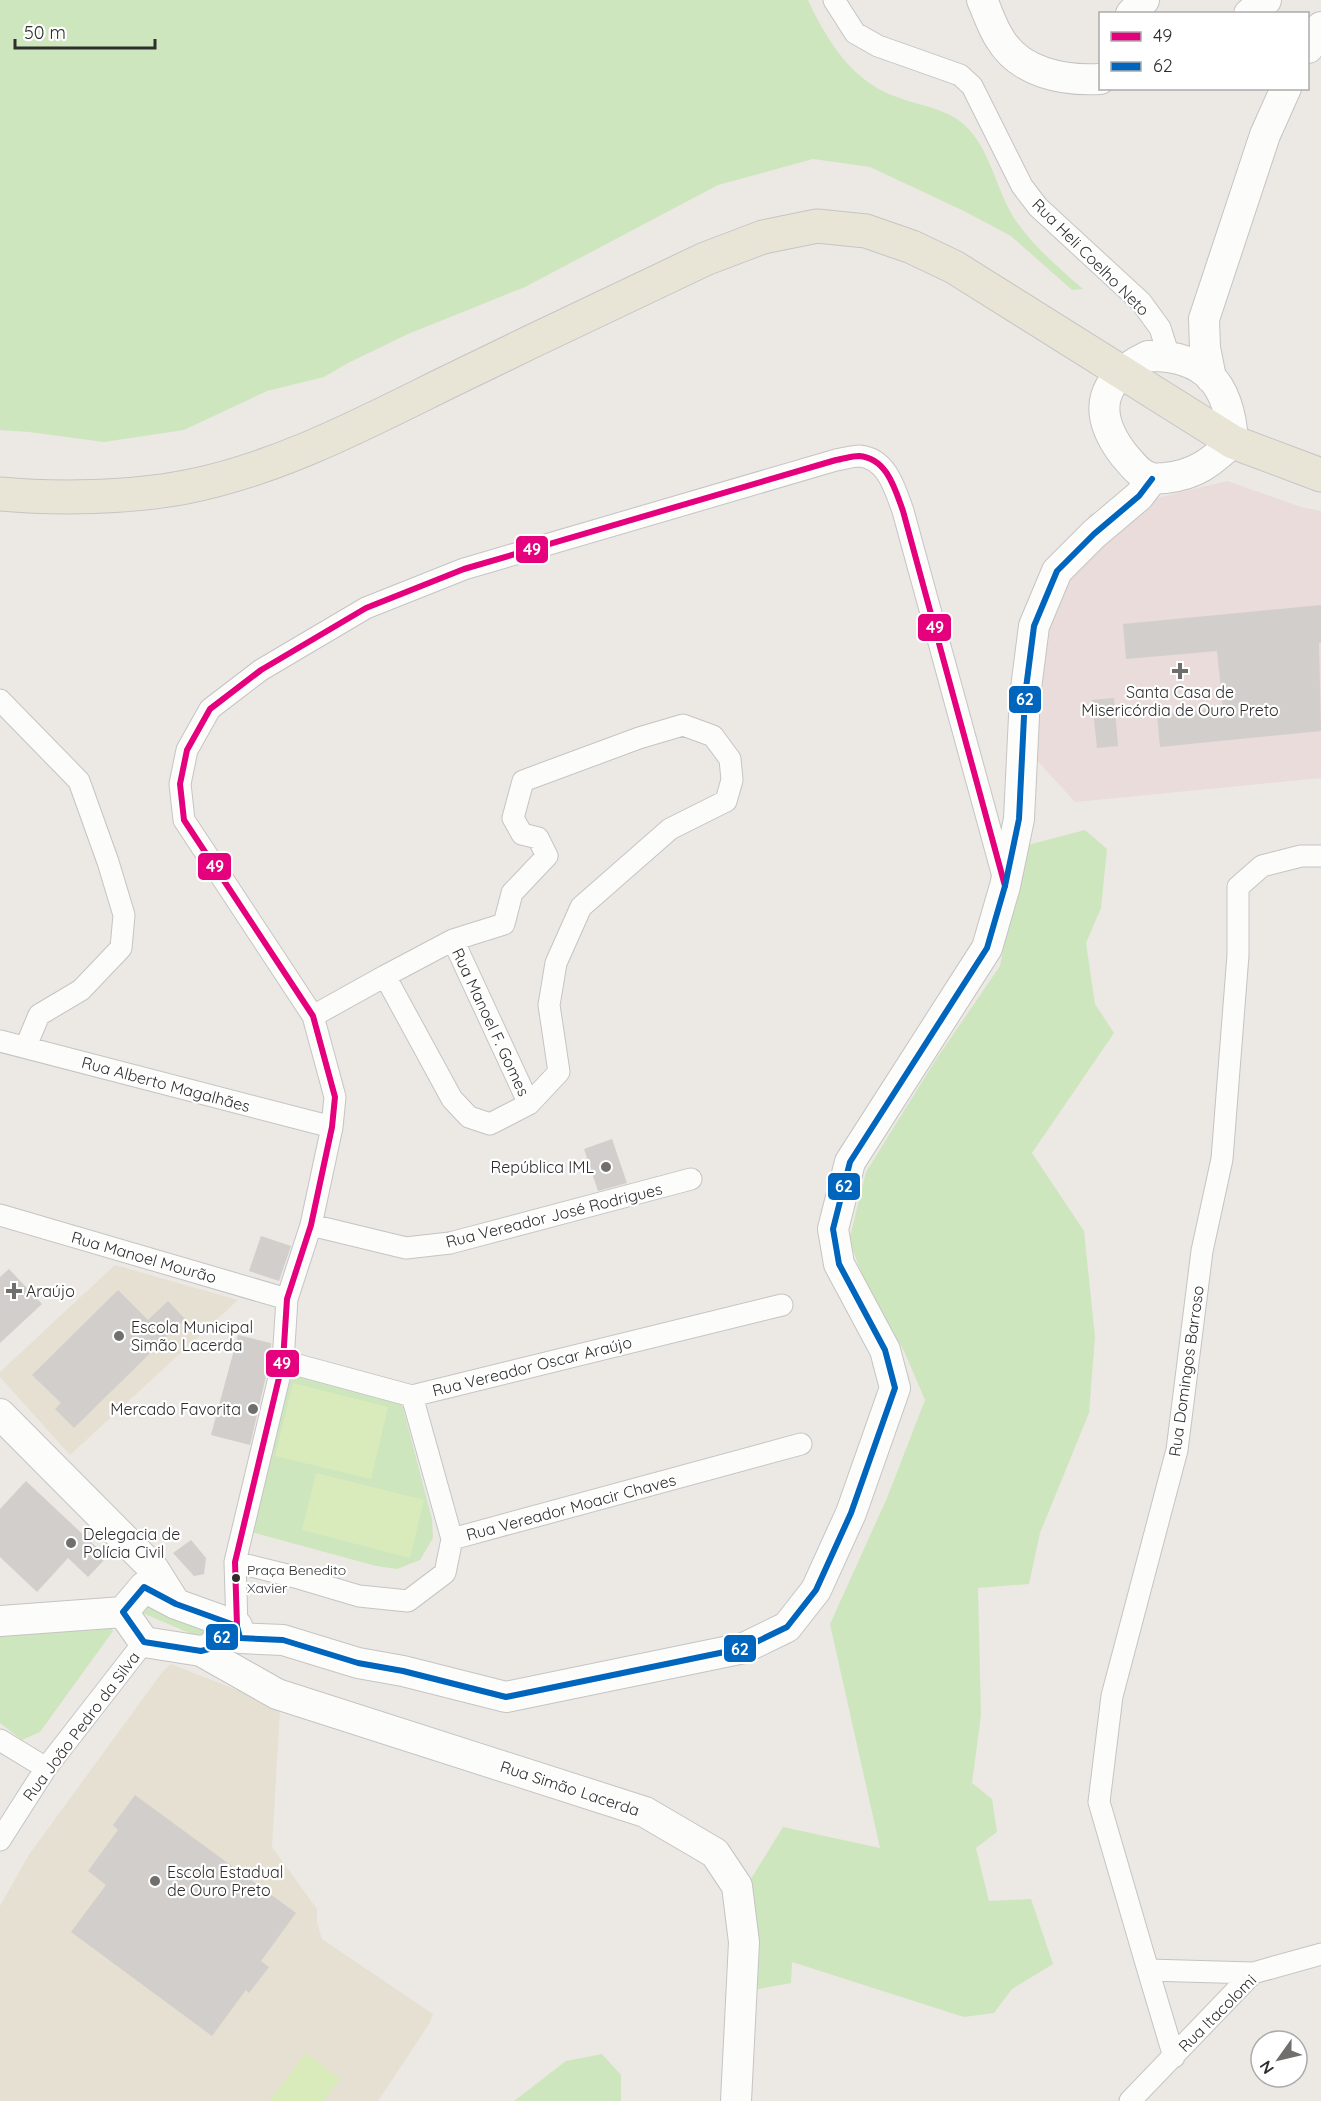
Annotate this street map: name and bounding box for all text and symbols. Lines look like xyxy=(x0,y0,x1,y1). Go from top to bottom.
scale bar xyxy=(15,12,154,50)
legend xyxy=(1099,12,1309,90)
text: 50 m xyxy=(24,21,66,44)
text: 49 xyxy=(1153,24,1172,47)
text: 62 xyxy=(1153,54,1173,77)
street label: Rua Heli Coelho Neto xyxy=(1028,194,1154,320)
line badge: 49 xyxy=(515,535,549,564)
text: 49 xyxy=(523,539,541,559)
line badge: 49 xyxy=(917,613,952,642)
text: 49 xyxy=(926,617,944,637)
marker: Santa Casa de Misericórdia de Ouro Preto xyxy=(1171,662,1189,680)
place label: Santa Casa de Misericórdia de Ouro Preto xyxy=(1081,682,1279,720)
line badge: 62 xyxy=(1008,685,1042,714)
text: 62 xyxy=(1016,689,1034,709)
line badge: 49 xyxy=(197,852,232,881)
text: 49 xyxy=(206,856,224,876)
street label: Rua Manoel F. Gomes xyxy=(448,945,534,1099)
street label: Rua Alberto Magalhães xyxy=(80,1052,252,1116)
place label: República IML xyxy=(491,1157,594,1177)
marker: República IML xyxy=(599,1160,613,1174)
line badge: 62 xyxy=(827,1172,861,1201)
text: 62 xyxy=(835,1176,853,1196)
street label: Rua Vereador José Rodrigues xyxy=(444,1178,664,1252)
street label: Rua Manoel Mourão xyxy=(69,1227,219,1287)
place label: Araújo xyxy=(26,1281,75,1301)
marker: Araújo xyxy=(7,1284,21,1298)
street label: Rua Domingos Barroso xyxy=(1164,1284,1208,1458)
place label: Escola Municipal Simão Lacerda xyxy=(131,1317,253,1355)
marker: Escola Municipal Simão Lacerda xyxy=(112,1329,126,1343)
street label: Rua Vereador Oscar Araújo xyxy=(430,1332,634,1400)
line badge: 49 xyxy=(265,1349,300,1378)
text: 49 xyxy=(273,1353,291,1373)
place label: Mercado Favorita xyxy=(110,1399,241,1419)
marker: Mercado Favorita xyxy=(246,1402,260,1416)
street label: Rua Vereador Moacir Chaves xyxy=(464,1469,678,1545)
place label: Delegacia de Polícia Civil xyxy=(83,1524,180,1562)
marker: Delegacia de Polícia Civil xyxy=(64,1536,78,1550)
place label: Praça Benedito Xavier xyxy=(247,1561,346,1597)
marker: Praça Benedito Xavier xyxy=(230,1572,242,1584)
line badge: 62 xyxy=(205,1623,239,1651)
text: 62 xyxy=(213,1627,231,1647)
line badge: 62 xyxy=(723,1634,757,1663)
text: 62 xyxy=(731,1639,749,1659)
street label: Rua João Pedro da Silva xyxy=(18,1647,144,1805)
street label: Rua Simão Lacerda xyxy=(498,1756,642,1820)
place label: Escola Estadual de Ouro Preto xyxy=(167,1862,283,1900)
marker: Escola Estadual de Ouro Preto xyxy=(148,1874,162,1888)
street label: Rua Itacolomi xyxy=(1174,1970,1260,2056)
north arrow xyxy=(1249,2029,1309,2089)
text: N xyxy=(1255,2057,1278,2078)

